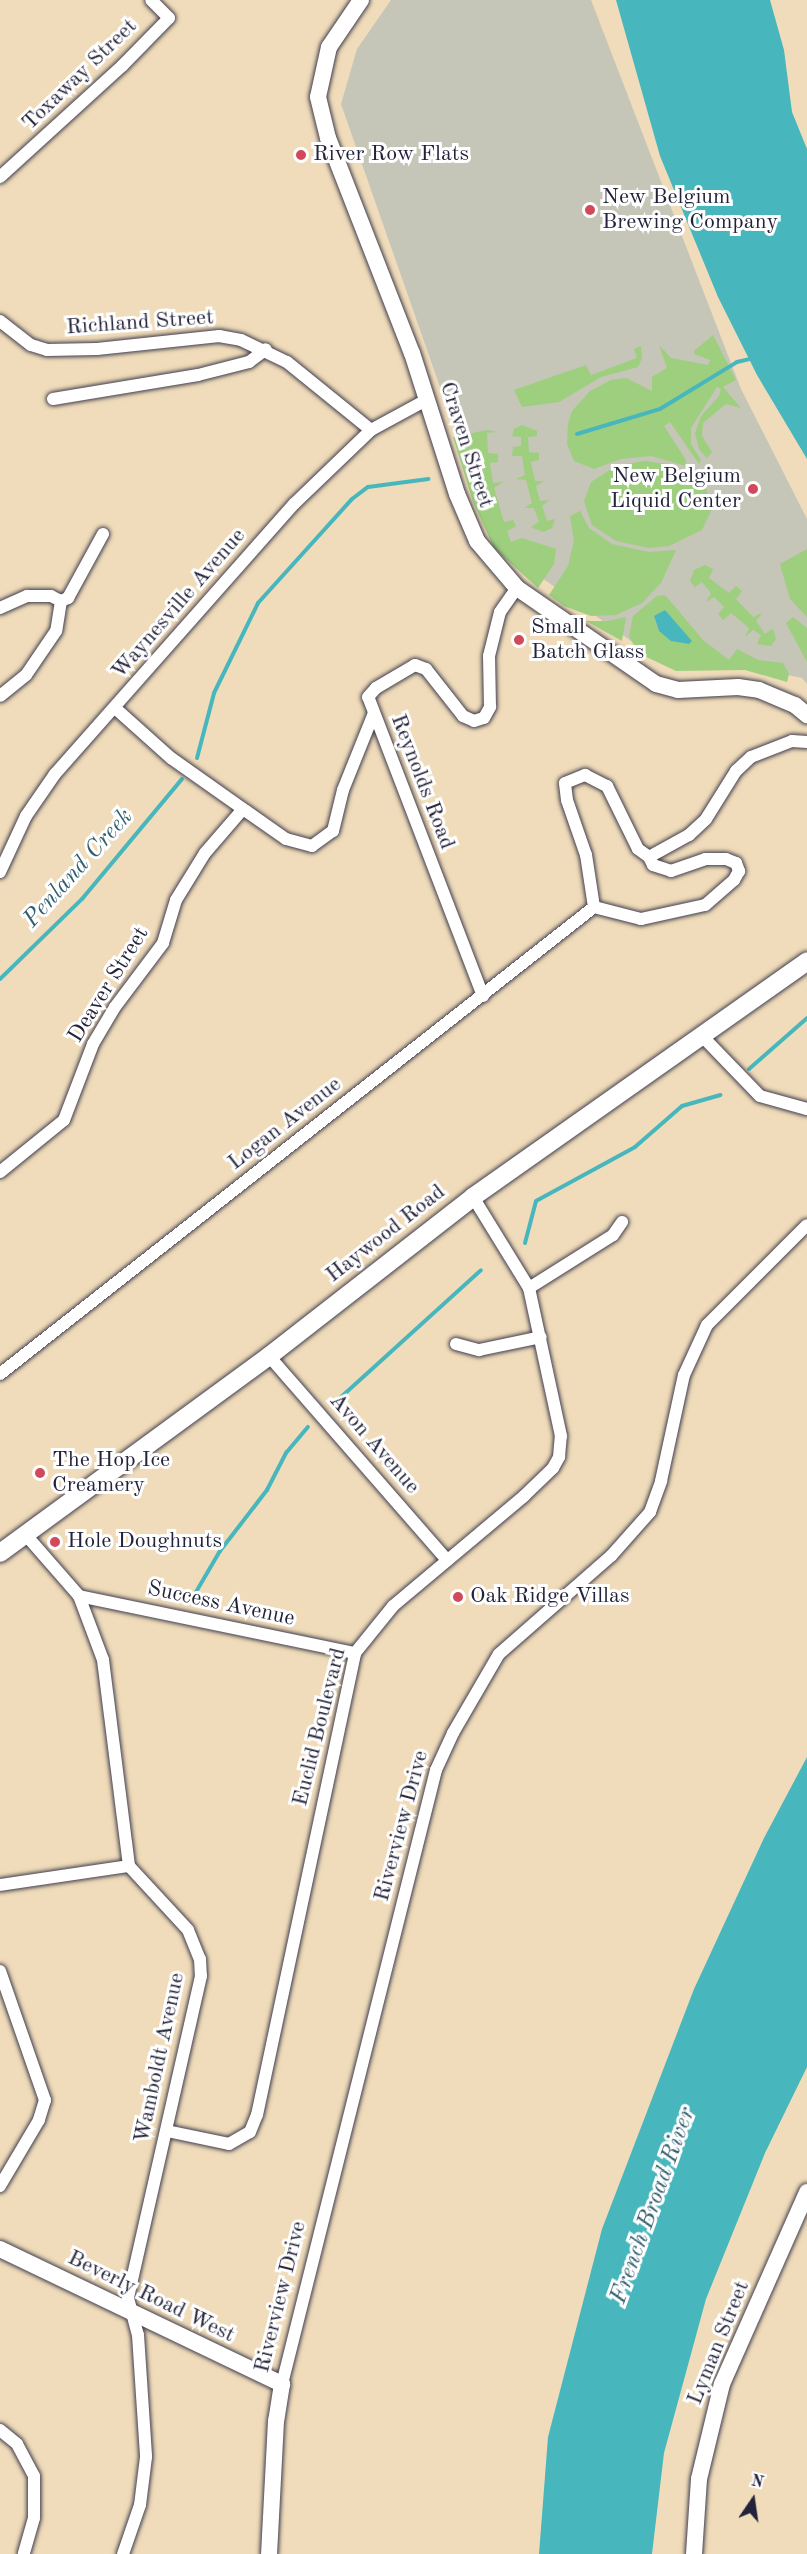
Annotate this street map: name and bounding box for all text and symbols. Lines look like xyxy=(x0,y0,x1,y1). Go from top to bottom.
street label: Toxaway Street xyxy=(17,14,143,136)
place label: River Row Flats xyxy=(313,142,469,168)
marker: River Row Flats xyxy=(294,148,308,162)
place label: New Belgium Brewing Company xyxy=(602,184,778,236)
marker: New Belgium Brewing Company xyxy=(583,203,597,217)
street label: Richland Street xyxy=(65,305,215,341)
street label: Craven Street xyxy=(433,379,499,511)
place label: New Belgium Liquid Center xyxy=(610,463,741,514)
marker: New Belgium Liquid Center xyxy=(746,482,760,496)
street label: Waynesville Avenue xyxy=(106,523,252,685)
place label: Small Batch Glass xyxy=(531,614,644,666)
marker: Small Batch Glass xyxy=(512,633,526,647)
street label: Reynolds Road xyxy=(384,711,460,853)
water label: Penland Creek xyxy=(18,804,140,934)
street label: Deaver Street xyxy=(63,922,155,1048)
street label: Logan Avenue xyxy=(223,1072,347,1176)
street label: Haywood Road xyxy=(321,1179,451,1289)
street label: Avon Avenue xyxy=(323,1388,425,1500)
place label: The Hop Ice Creamery xyxy=(52,1447,170,1498)
marker: The Hop Ice Creamery xyxy=(33,1466,47,1480)
place label: Hole Doughnuts xyxy=(67,1529,222,1555)
marker: Hole Doughnuts xyxy=(48,1535,62,1549)
street label: Success Avenue xyxy=(145,1576,297,1632)
place label: Oak Ridge Villas xyxy=(470,1584,629,1610)
marker: Oak Ridge Villas xyxy=(451,1590,465,1604)
street label: Euclid Boulevard xyxy=(288,1645,352,1809)
street label: Riverview Drive xyxy=(369,1748,435,1904)
street label: Wamboldt Avenue xyxy=(129,1970,191,2146)
water label: French Broad River xyxy=(605,2104,703,2308)
street label: Riverview Drive xyxy=(249,2218,313,2376)
street label: Beverly Road West xyxy=(63,2245,239,2349)
street label: Lyman Street xyxy=(682,2277,756,2409)
north arrow xyxy=(723,2470,783,2530)
text: N xyxy=(749,2473,765,2492)

